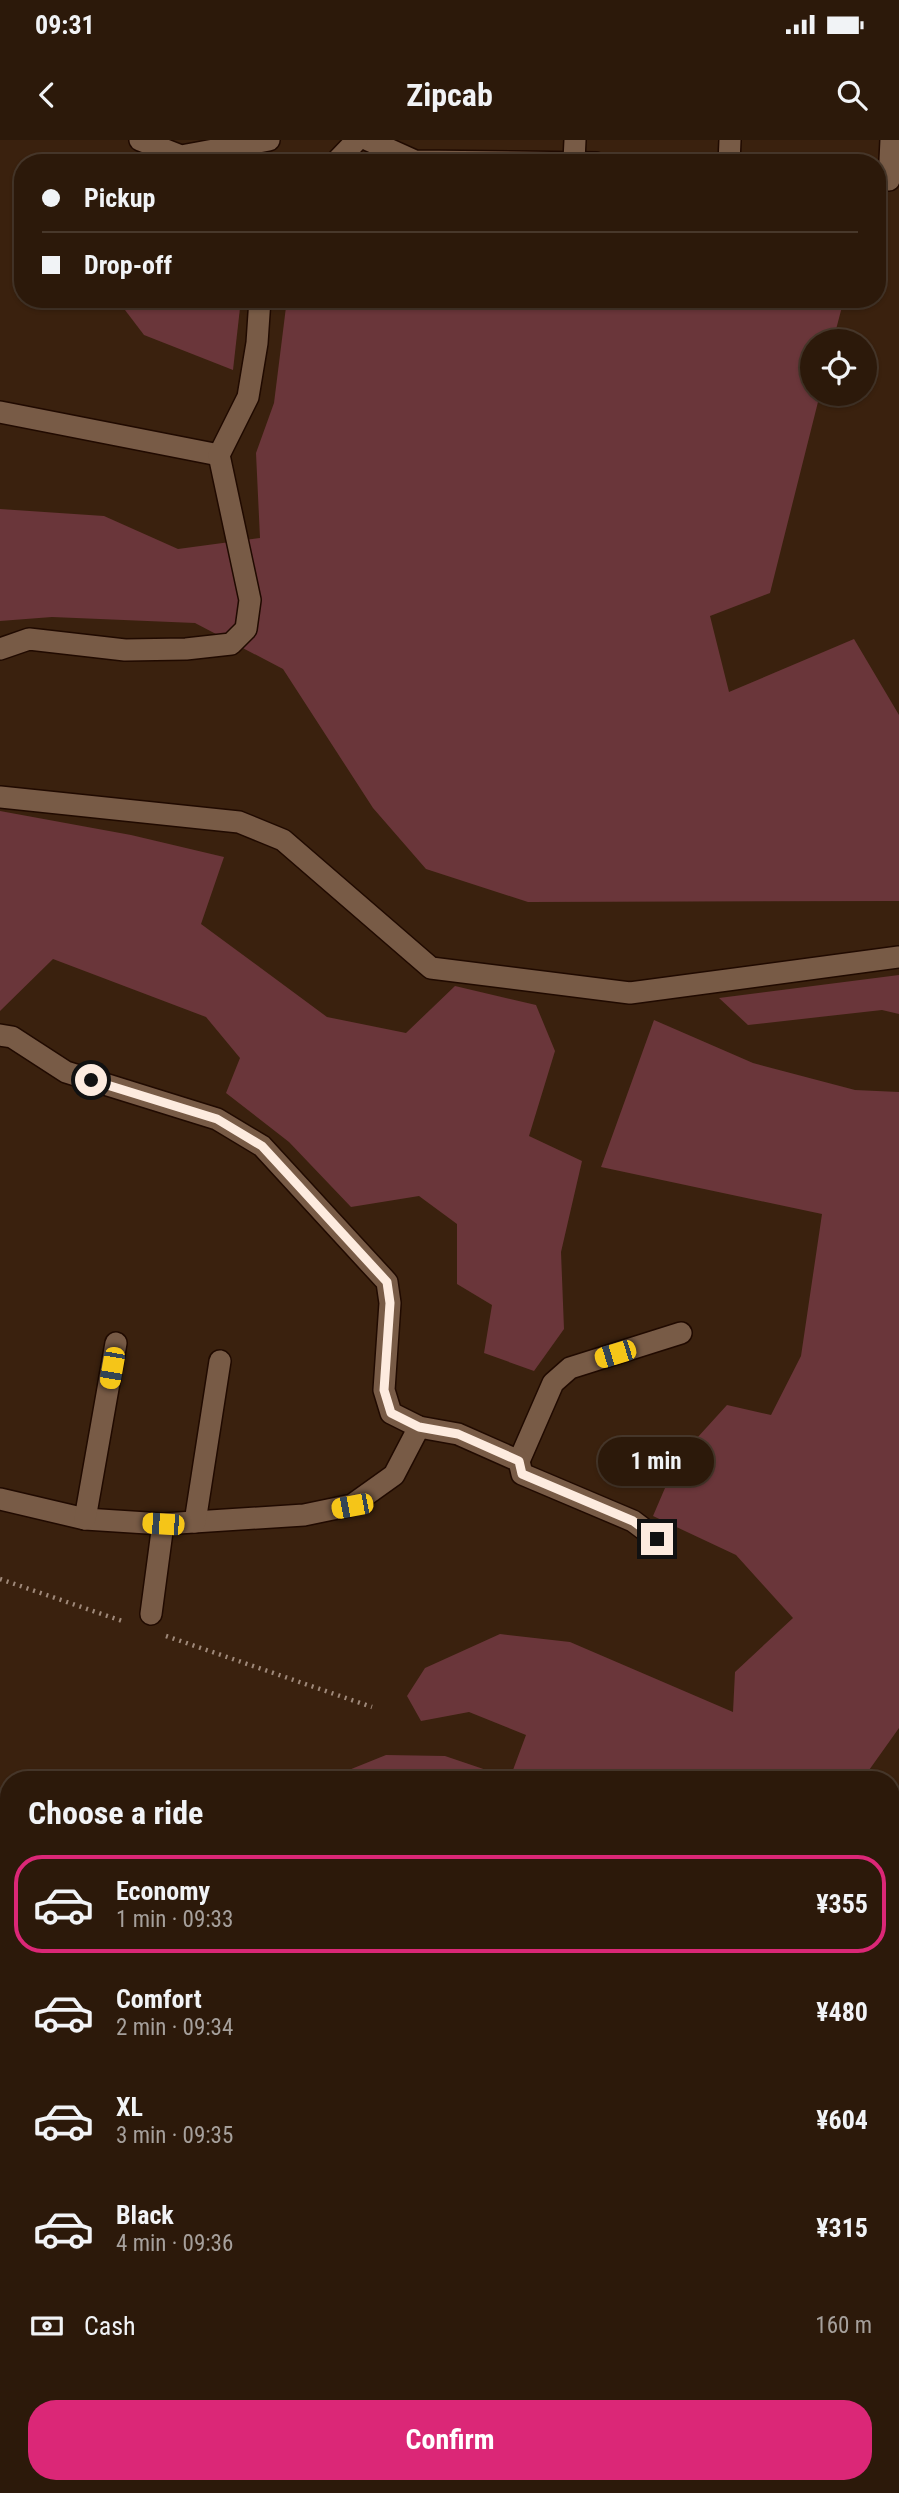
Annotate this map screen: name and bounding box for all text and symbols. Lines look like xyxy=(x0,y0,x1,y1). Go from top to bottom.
text: 09:31 xyxy=(35,10,95,40)
icon: back xyxy=(28,76,66,114)
text: Zipcab xyxy=(406,76,493,114)
icon: search xyxy=(833,76,871,114)
text: Pickup xyxy=(84,183,155,213)
text: Drop-off xyxy=(84,250,172,280)
map controls xyxy=(800,329,877,406)
button: locate xyxy=(800,329,877,406)
route start xyxy=(75,1064,107,1096)
car xyxy=(592,1338,639,1370)
car xyxy=(99,1345,126,1391)
callout: 1 min xyxy=(599,1438,715,1486)
text: 1 min xyxy=(630,1448,682,1475)
car xyxy=(330,1492,375,1520)
car xyxy=(142,1512,185,1536)
route end xyxy=(641,1523,673,1555)
text: Choose a ride xyxy=(28,1794,203,1832)
icon: car xyxy=(32,1873,95,1936)
text: Economy xyxy=(116,1876,210,1906)
text: ¥355 xyxy=(816,1889,868,1919)
text: 1 min · 09:33 xyxy=(116,1906,233,1933)
icon: car xyxy=(32,1981,95,2044)
text: Comfort xyxy=(116,1984,202,2014)
text: ¥480 xyxy=(816,1997,868,2027)
text: 2 min · 09:34 xyxy=(116,2014,233,2041)
icon: car xyxy=(32,2089,95,2152)
text: XL xyxy=(116,2092,143,2122)
text: ¥604 xyxy=(816,2105,868,2135)
text: 3 min · 09:35 xyxy=(116,2122,233,2149)
icon: car xyxy=(32,2197,95,2260)
text: Black xyxy=(116,2200,174,2230)
text: ¥315 xyxy=(816,2213,868,2243)
text: 4 min · 09:36 xyxy=(116,2230,233,2257)
icon: cash xyxy=(28,2307,66,2345)
text: Cash xyxy=(84,2311,136,2341)
text: 160 m xyxy=(815,2312,872,2339)
button: Confirm xyxy=(28,2400,872,2480)

